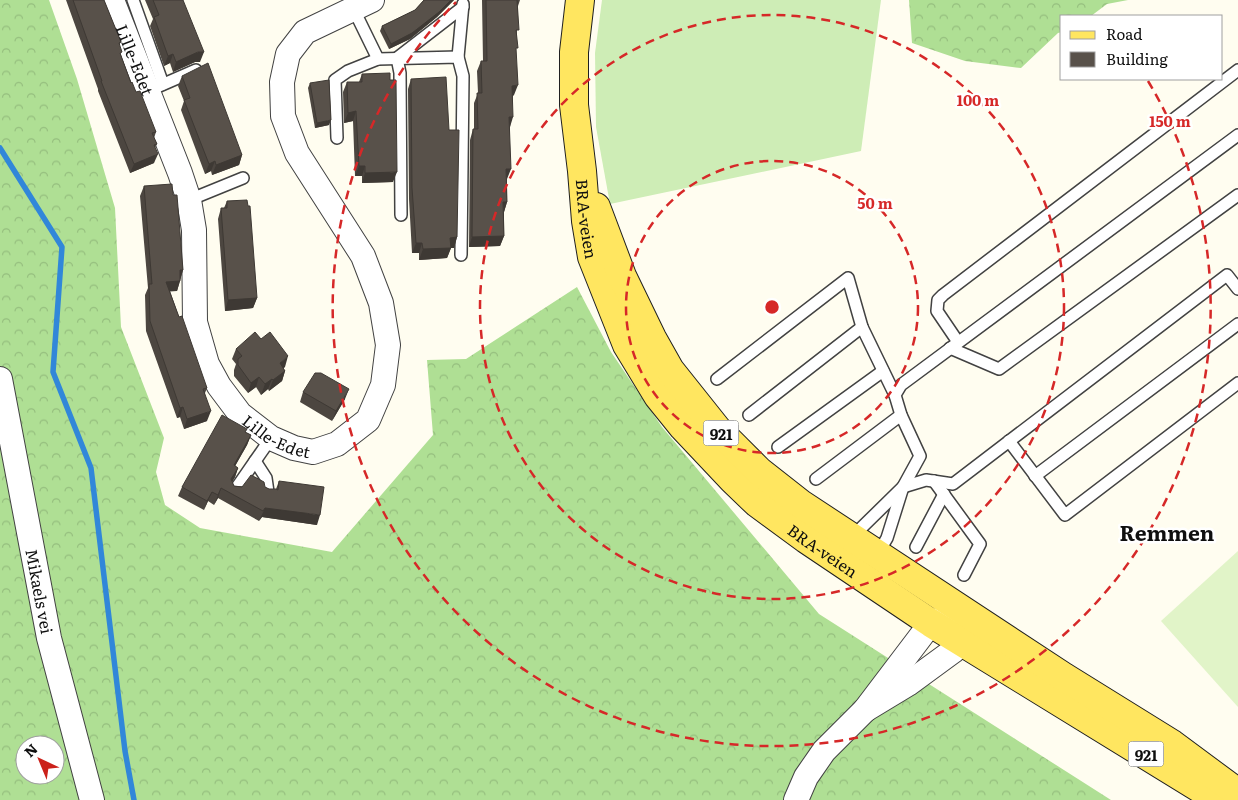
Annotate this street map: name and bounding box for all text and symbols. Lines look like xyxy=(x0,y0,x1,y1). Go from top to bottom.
legend xyxy=(1060,15,1223,80)
street label: Lille-Edet xyxy=(111,21,160,99)
text: Road xyxy=(1106,22,1142,45)
text: Building xyxy=(1106,47,1168,70)
text: 100 m xyxy=(957,88,999,111)
text: 150 m xyxy=(1149,109,1191,132)
street label: BRA-veien xyxy=(571,178,604,261)
text: 50 m xyxy=(857,191,893,214)
centre of rings xyxy=(763,298,781,316)
street label: Lille-Edet xyxy=(238,408,313,463)
road number: 921 xyxy=(704,420,738,446)
district label: Remmen xyxy=(1120,516,1215,547)
street label: BRA-veien xyxy=(783,518,863,583)
street label: Mikaels vei xyxy=(20,547,60,636)
north arrow xyxy=(15,735,65,785)
text: N xyxy=(19,738,42,761)
road number: 921 xyxy=(1128,742,1164,766)

